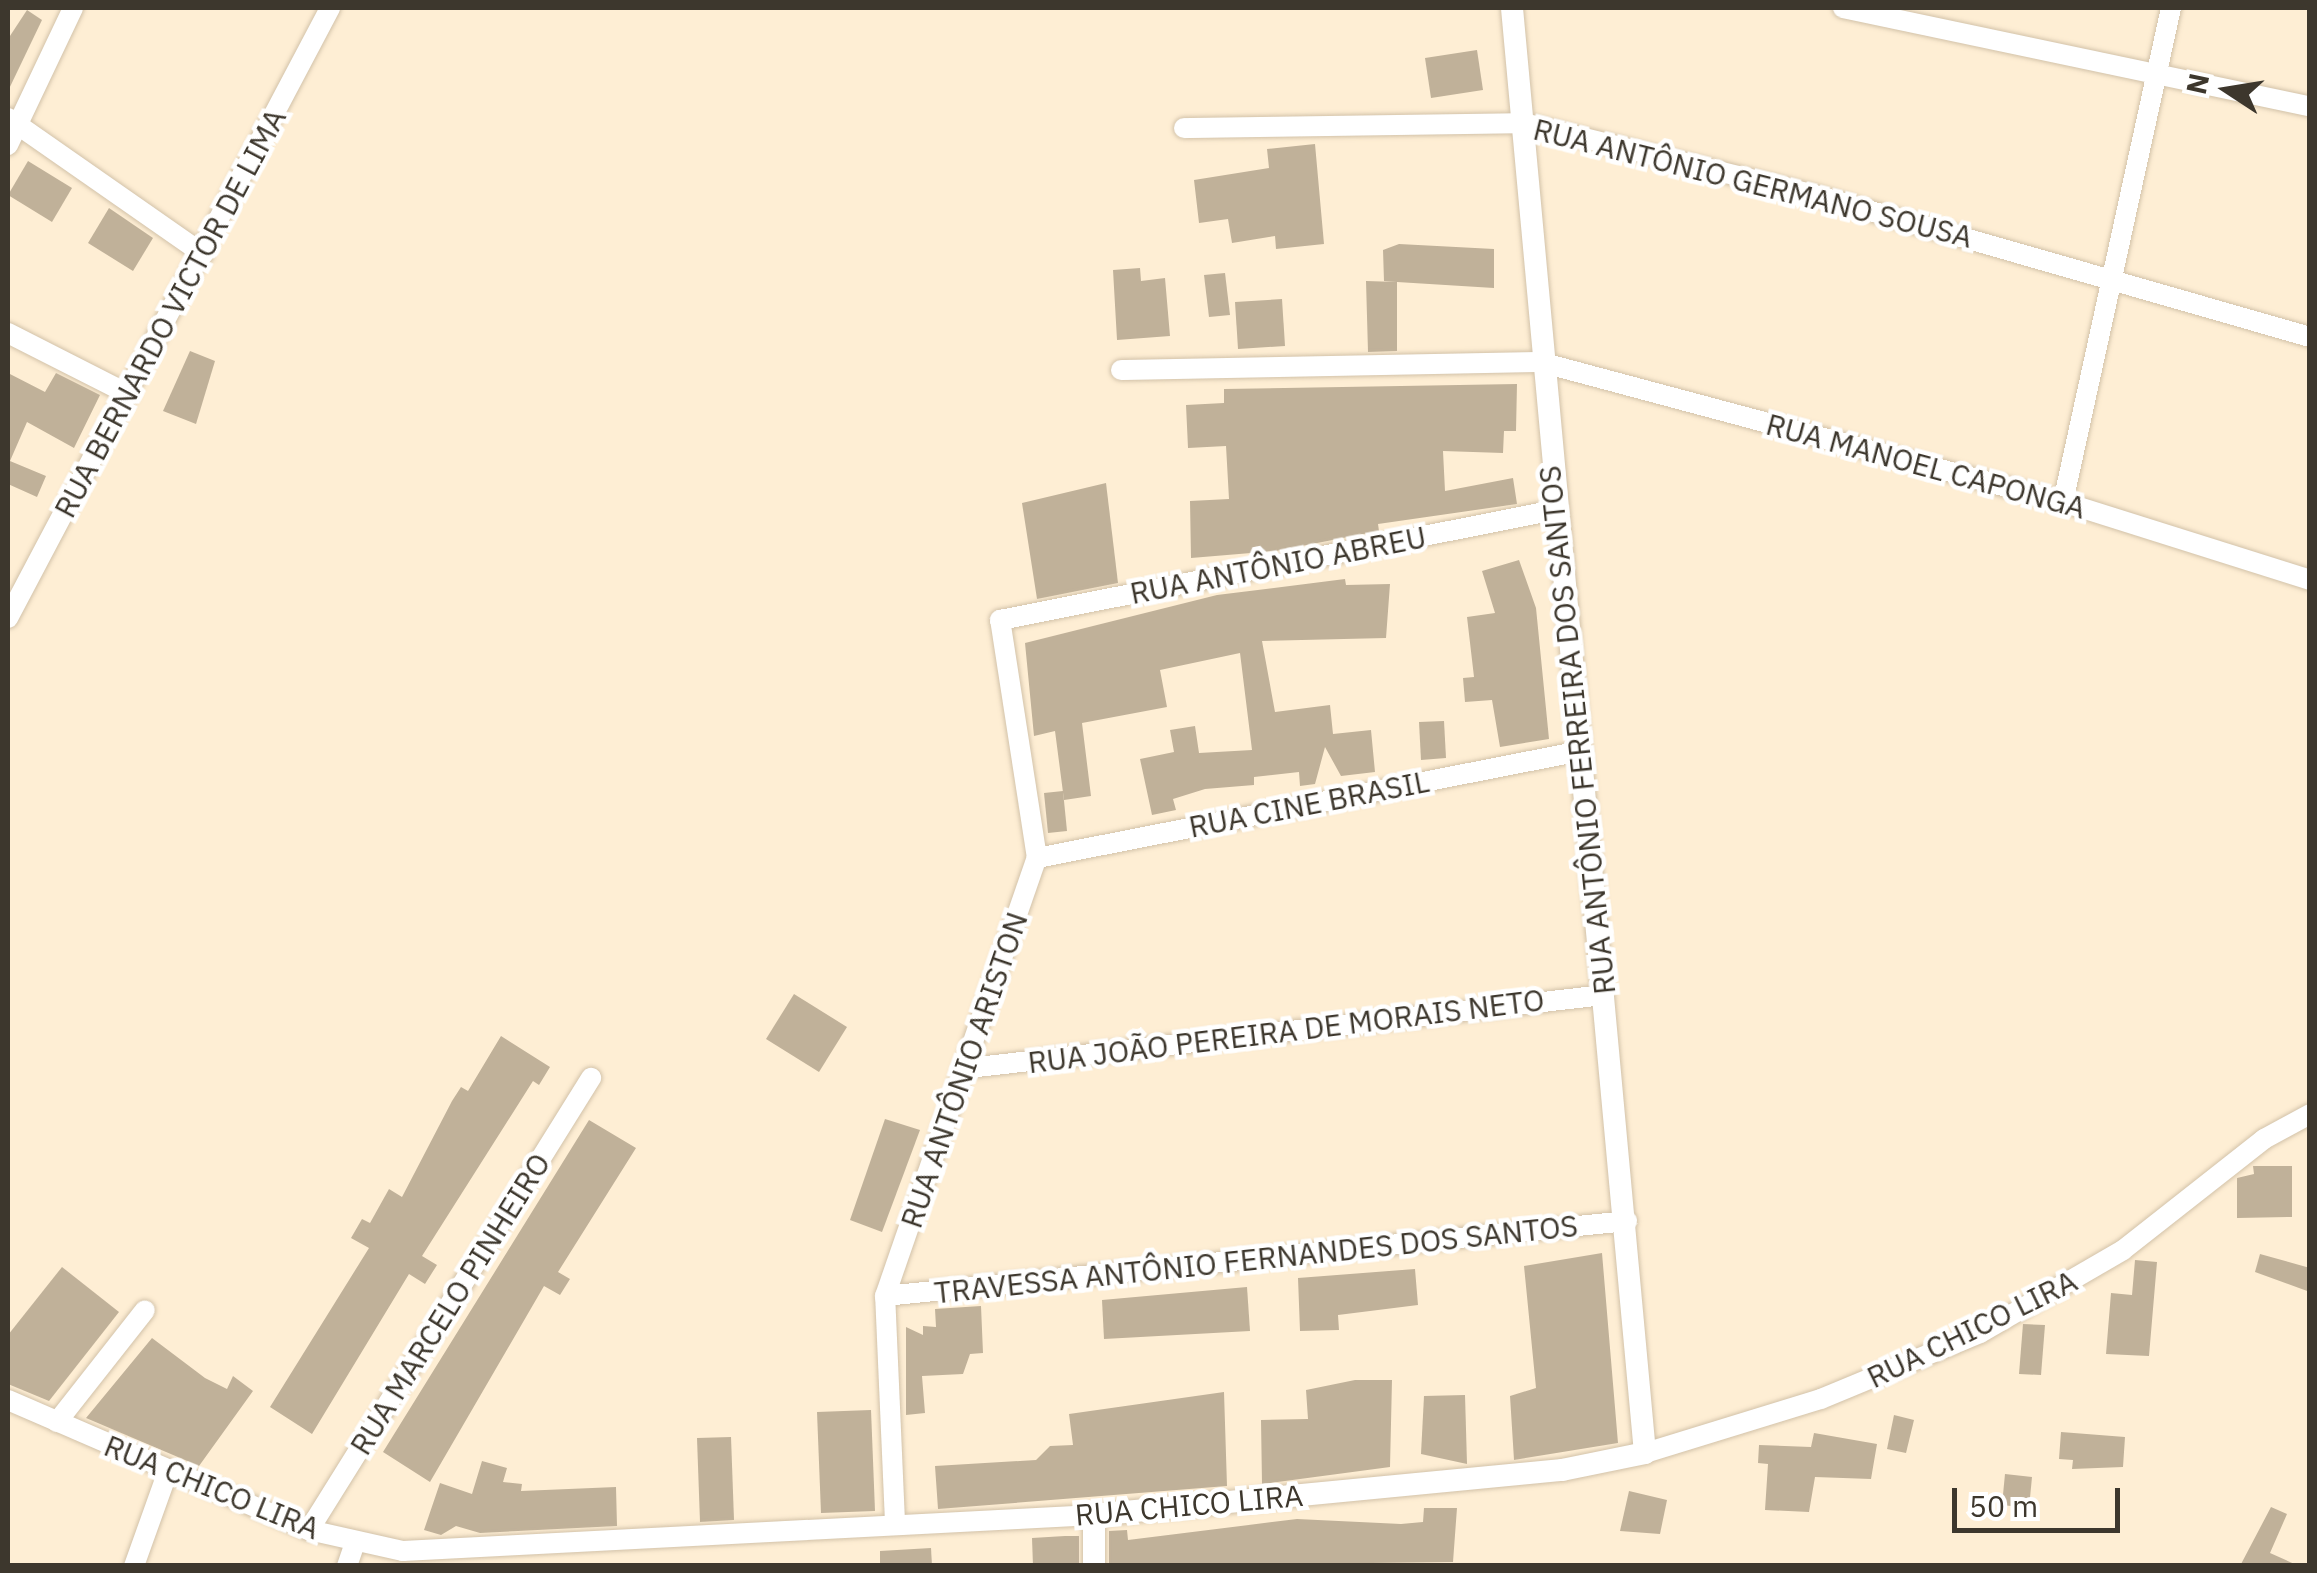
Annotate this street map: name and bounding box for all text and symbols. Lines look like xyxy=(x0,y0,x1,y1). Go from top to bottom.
north arrow xyxy=(2177,40,2277,140)
text: N xyxy=(2177,70,2217,97)
street label: RUA BERNARDO VICTOR DE LIMA xyxy=(47,102,293,524)
street label: RUA ANTÔNIO GERMANO SOUSA xyxy=(1530,111,1976,255)
street label: RUA MANOEL CAPONGA xyxy=(1762,406,2090,526)
street label: RUA ANTÔNIO FERREIRA DOS SANTOS xyxy=(1531,464,1623,996)
street label: RUA ANTÔNIO ABREU xyxy=(1127,519,1429,611)
street label: RUA CINE BRASIL xyxy=(1186,763,1432,845)
street label: RUA ANTÔNIO ARISTON xyxy=(893,907,1035,1233)
street label: RUA JOÃO PEREIRA DE MORAIS NETO xyxy=(1026,981,1546,1081)
street label: RUA MARCELO PINHEIRO xyxy=(342,1147,558,1461)
street label: TRAVESSA ANTÔNIO FERNANDES DOS SANTOS xyxy=(932,1207,1580,1311)
street label: RUA CHICO LIRA xyxy=(1861,1263,2083,1395)
street label: RUA CHICO LIRA xyxy=(99,1427,325,1547)
scale bar xyxy=(1957,1468,2124,1530)
street label: RUA CHICO LIRA xyxy=(1073,1477,1305,1533)
text: 50 m xyxy=(1969,1486,2038,1525)

